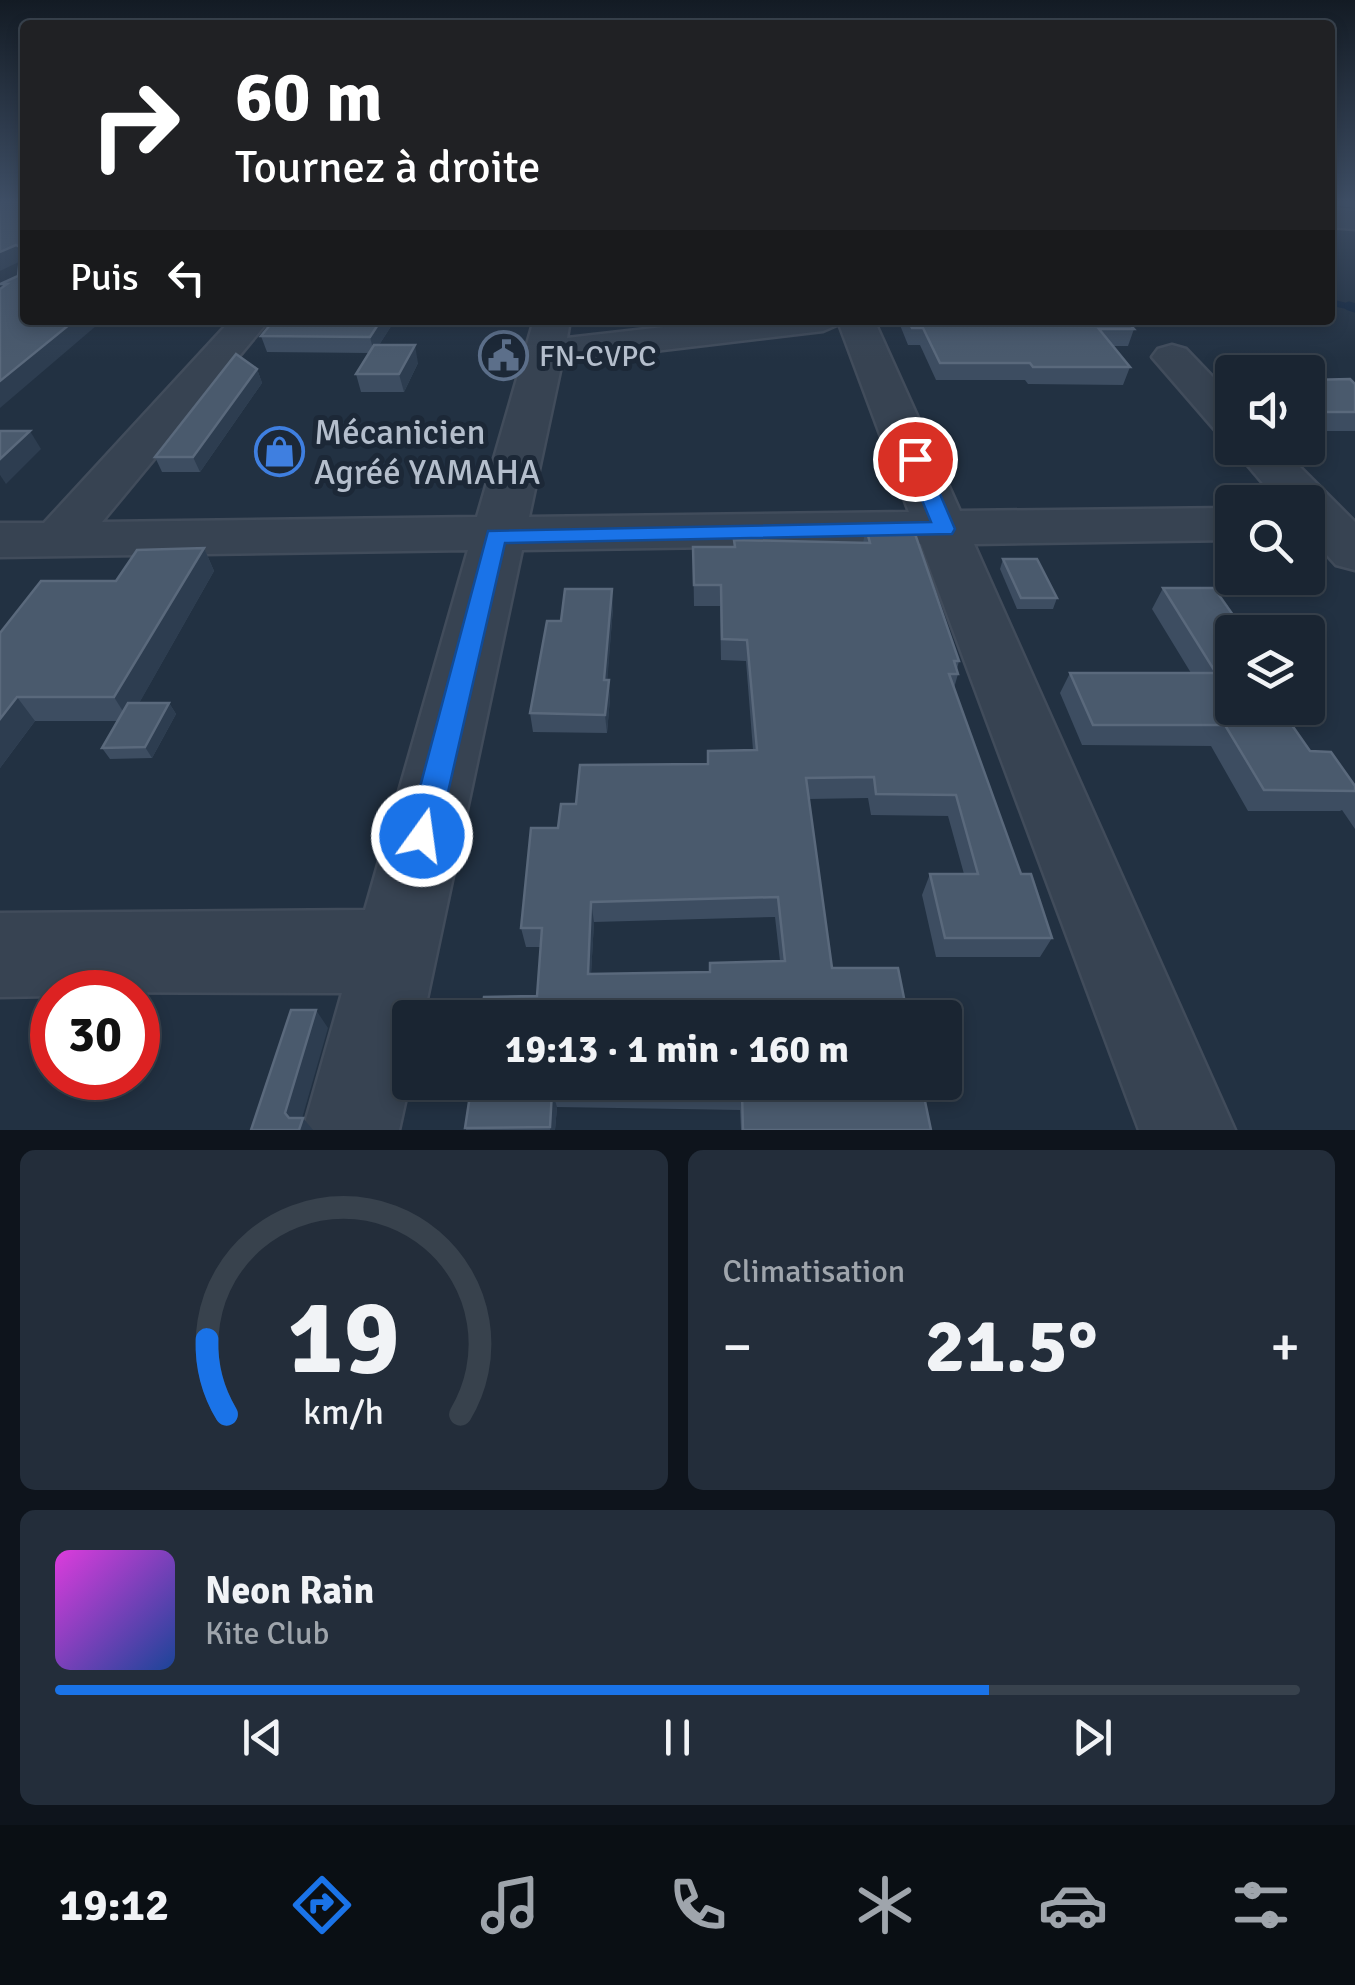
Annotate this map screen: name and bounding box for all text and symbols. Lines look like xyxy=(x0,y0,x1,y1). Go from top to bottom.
text: 60 m xyxy=(235,54,383,140)
icon: right xyxy=(70,60,200,190)
text: Tournez à droite xyxy=(235,140,541,195)
icon: left xyxy=(159,250,214,305)
text: Puis xyxy=(70,254,139,301)
public building icon: FN-CVPC xyxy=(478,330,530,382)
place label: FN-CVPC xyxy=(539,338,656,375)
map controls xyxy=(1215,355,1325,725)
button: sound xyxy=(1215,355,1325,465)
place label: Mécanicien Agréé YAMAHA xyxy=(314,411,540,494)
pin xyxy=(873,417,958,502)
shop icon: Mécanicien Agréé YAMAHA xyxy=(253,426,305,478)
icon: arrive xyxy=(888,432,943,487)
button: search xyxy=(1215,485,1325,595)
button: layers xyxy=(1215,615,1325,725)
position arrow xyxy=(370,784,474,888)
speed limit sign: 30 xyxy=(30,970,160,1100)
text: 19:13 · 1 min · 160 m xyxy=(505,1026,849,1073)
text: Climatisation xyxy=(723,1252,905,1291)
text: 19 xyxy=(288,1274,400,1402)
text: 21.5° xyxy=(925,1300,1098,1393)
text: − xyxy=(723,1313,752,1381)
text: + xyxy=(1270,1313,1300,1381)
text: km/h xyxy=(303,1390,384,1434)
text: Neon Rain xyxy=(205,1567,374,1614)
text: Kite Club xyxy=(205,1614,329,1653)
icon: previous xyxy=(235,1710,290,1765)
icon: pause xyxy=(650,1710,705,1765)
icon: next xyxy=(1065,1710,1120,1765)
icon: directions xyxy=(287,1870,357,1940)
icon: music xyxy=(475,1870,545,1940)
icon: phone xyxy=(663,1870,733,1940)
icon: climate xyxy=(850,1870,920,1940)
icon: car xyxy=(1038,1870,1108,1940)
icon: filters xyxy=(1226,1870,1296,1940)
text: 19:12 xyxy=(59,1878,169,1933)

